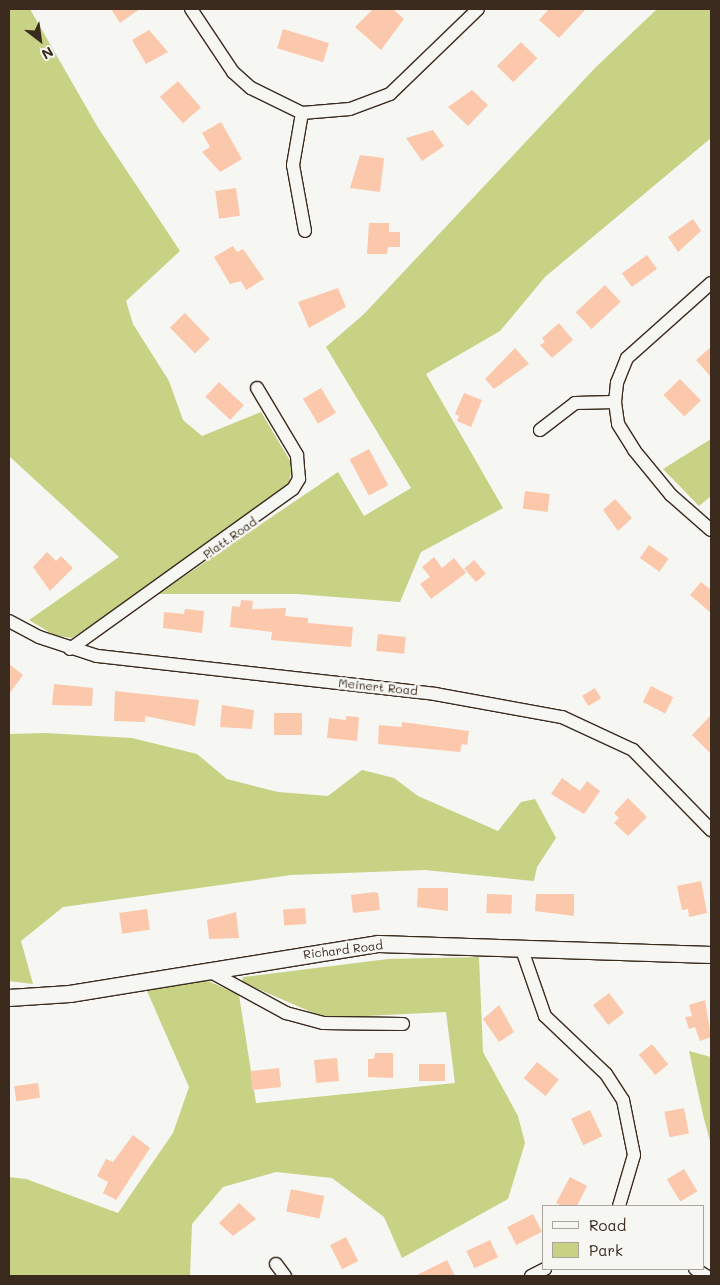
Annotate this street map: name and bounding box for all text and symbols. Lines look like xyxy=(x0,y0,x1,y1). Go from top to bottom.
north arrow xyxy=(15,15,65,65)
text: N xyxy=(38,43,57,64)
street label: Platt Road xyxy=(200,514,260,562)
street label: Meinert Road xyxy=(338,676,418,698)
street label: Richard Road xyxy=(302,938,384,962)
legend xyxy=(542,1205,705,1270)
text: Road xyxy=(589,1215,626,1235)
text: Park xyxy=(589,1240,623,1260)

